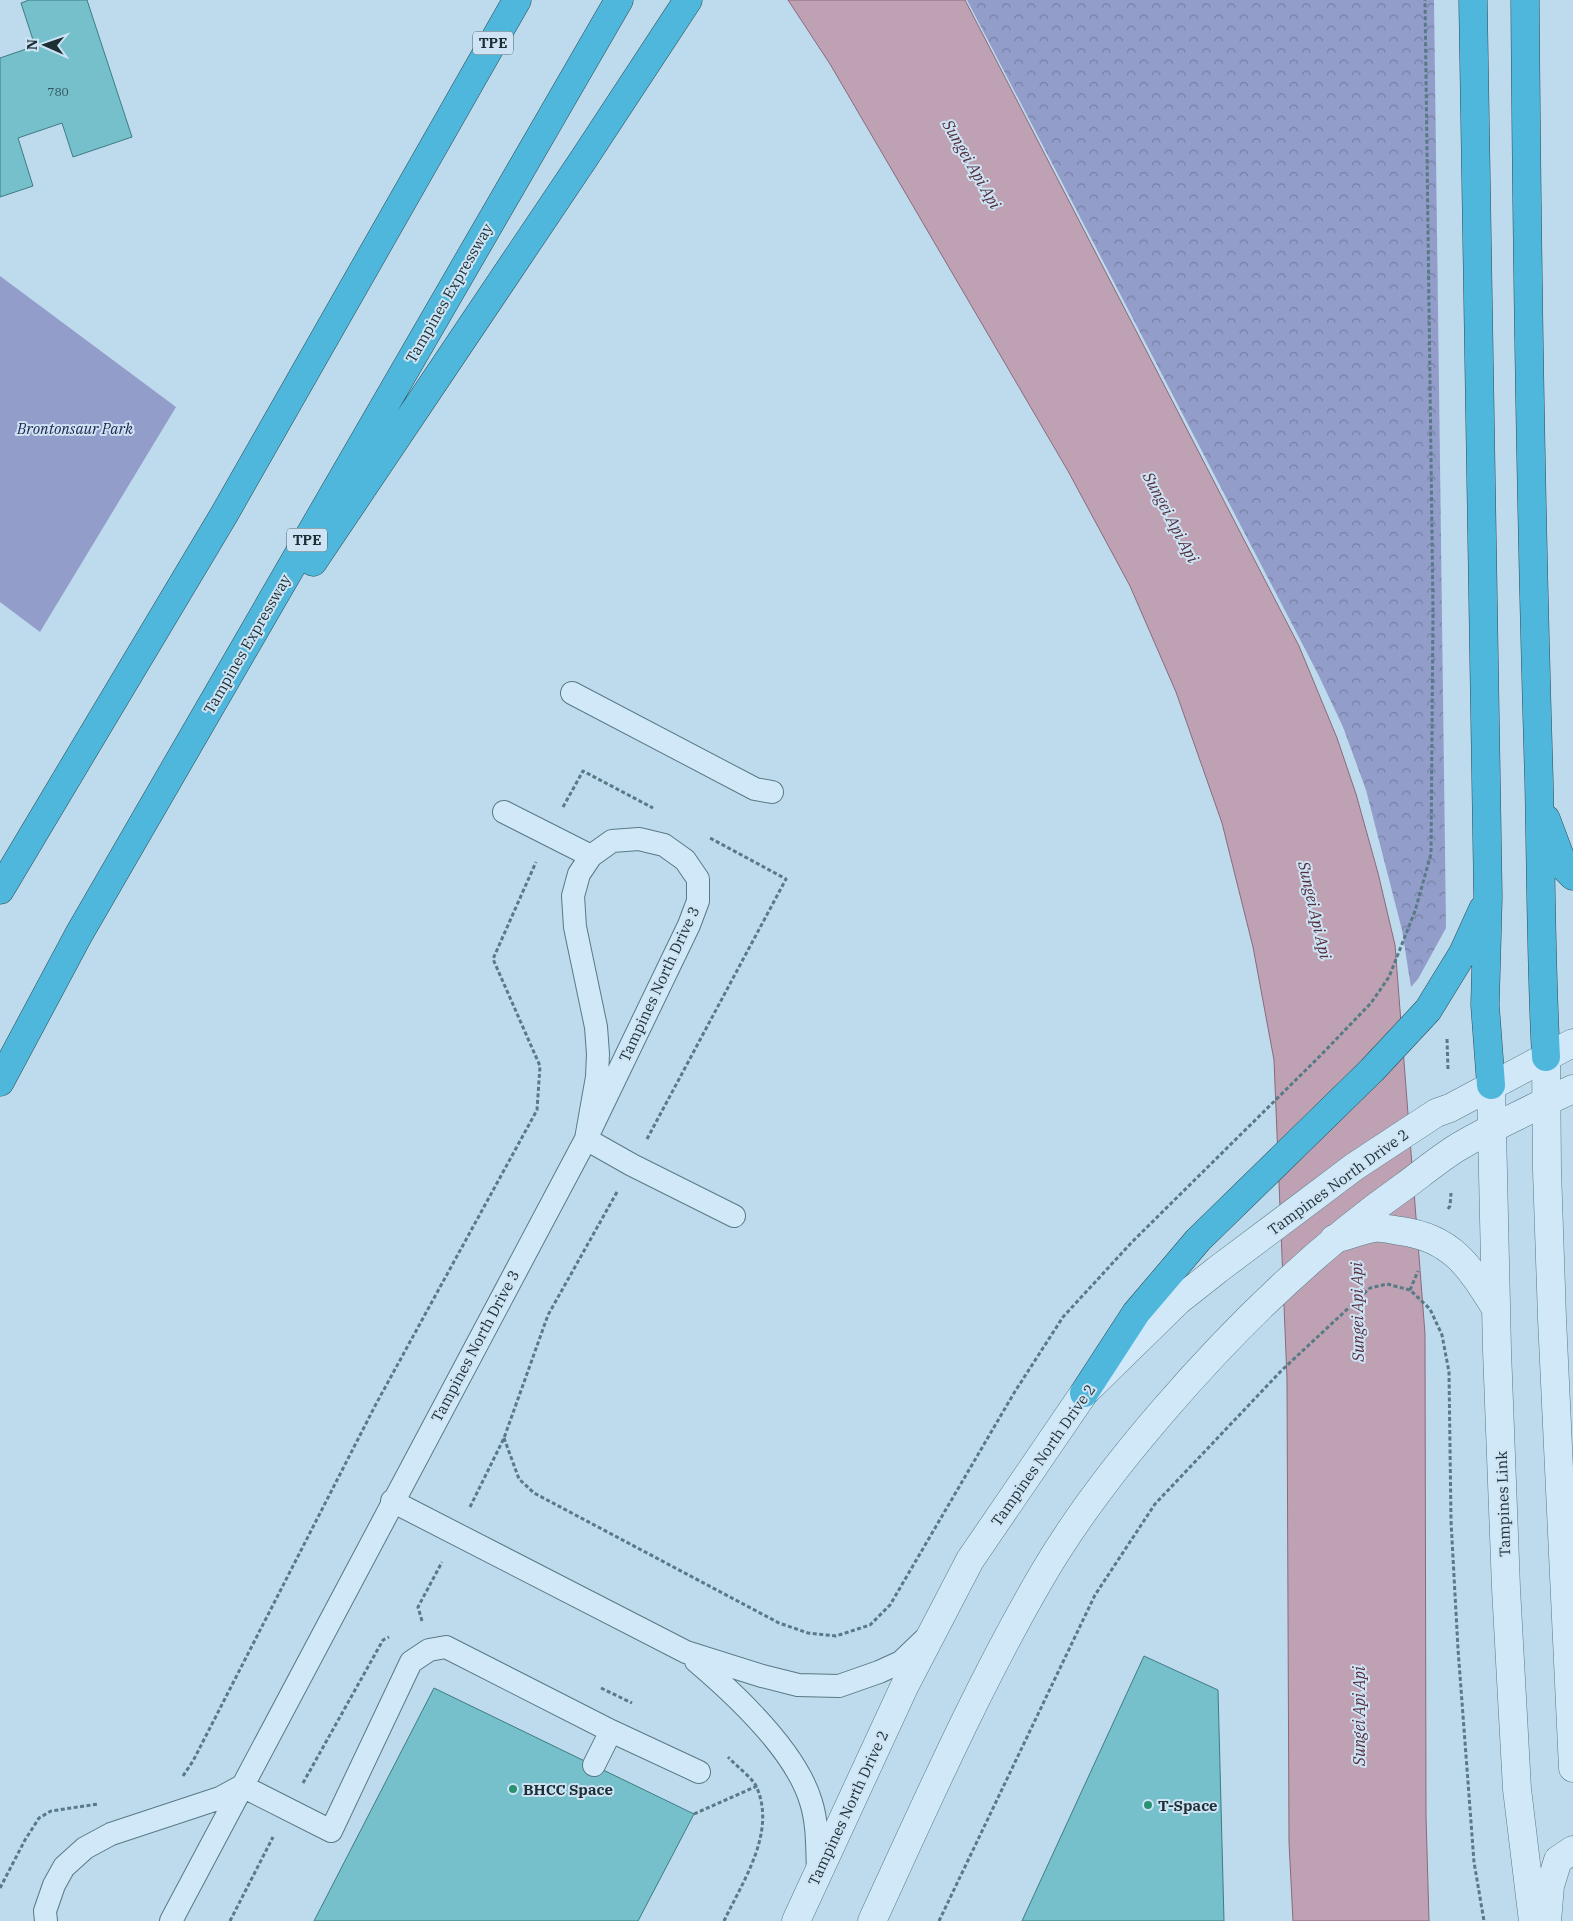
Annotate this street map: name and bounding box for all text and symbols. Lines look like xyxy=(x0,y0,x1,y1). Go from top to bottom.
north arrow xyxy=(20,20,70,70)
road number: TPE xyxy=(473,32,513,54)
text: N xyxy=(23,39,41,50)
house number: 780 xyxy=(47,84,69,99)
water label: Sungei Api Api xyxy=(938,115,1006,212)
street label: Tampines Expressway xyxy=(401,220,497,366)
park label: Brontonsaur Park xyxy=(16,419,133,438)
water label: Sungei Api Api xyxy=(1138,467,1203,566)
road number: TPE xyxy=(287,528,327,552)
street label: Tampines Expressway xyxy=(199,571,295,717)
water label: Sungei Api Api xyxy=(1294,858,1336,961)
street label: Tampines North Drive 3 xyxy=(615,903,703,1065)
street label: Tampines North Drive 2 xyxy=(1264,1125,1412,1239)
water label: Sungei Api Api xyxy=(1346,1262,1368,1363)
street label: Tampines North Drive 3 xyxy=(427,1267,523,1425)
street label: Tampines North Drive 2 xyxy=(987,1380,1099,1530)
street label: Tampines Link xyxy=(1492,1450,1514,1557)
water label: Sungei Api Api xyxy=(1349,1666,1369,1767)
street label: Tampines North Drive 2 xyxy=(804,1727,892,1889)
place label: BHCC Space xyxy=(523,1780,613,1799)
marker: BHCC Space xyxy=(507,1783,519,1795)
place label: T-Space xyxy=(1158,1796,1218,1815)
marker: T-Space xyxy=(1142,1799,1154,1811)

